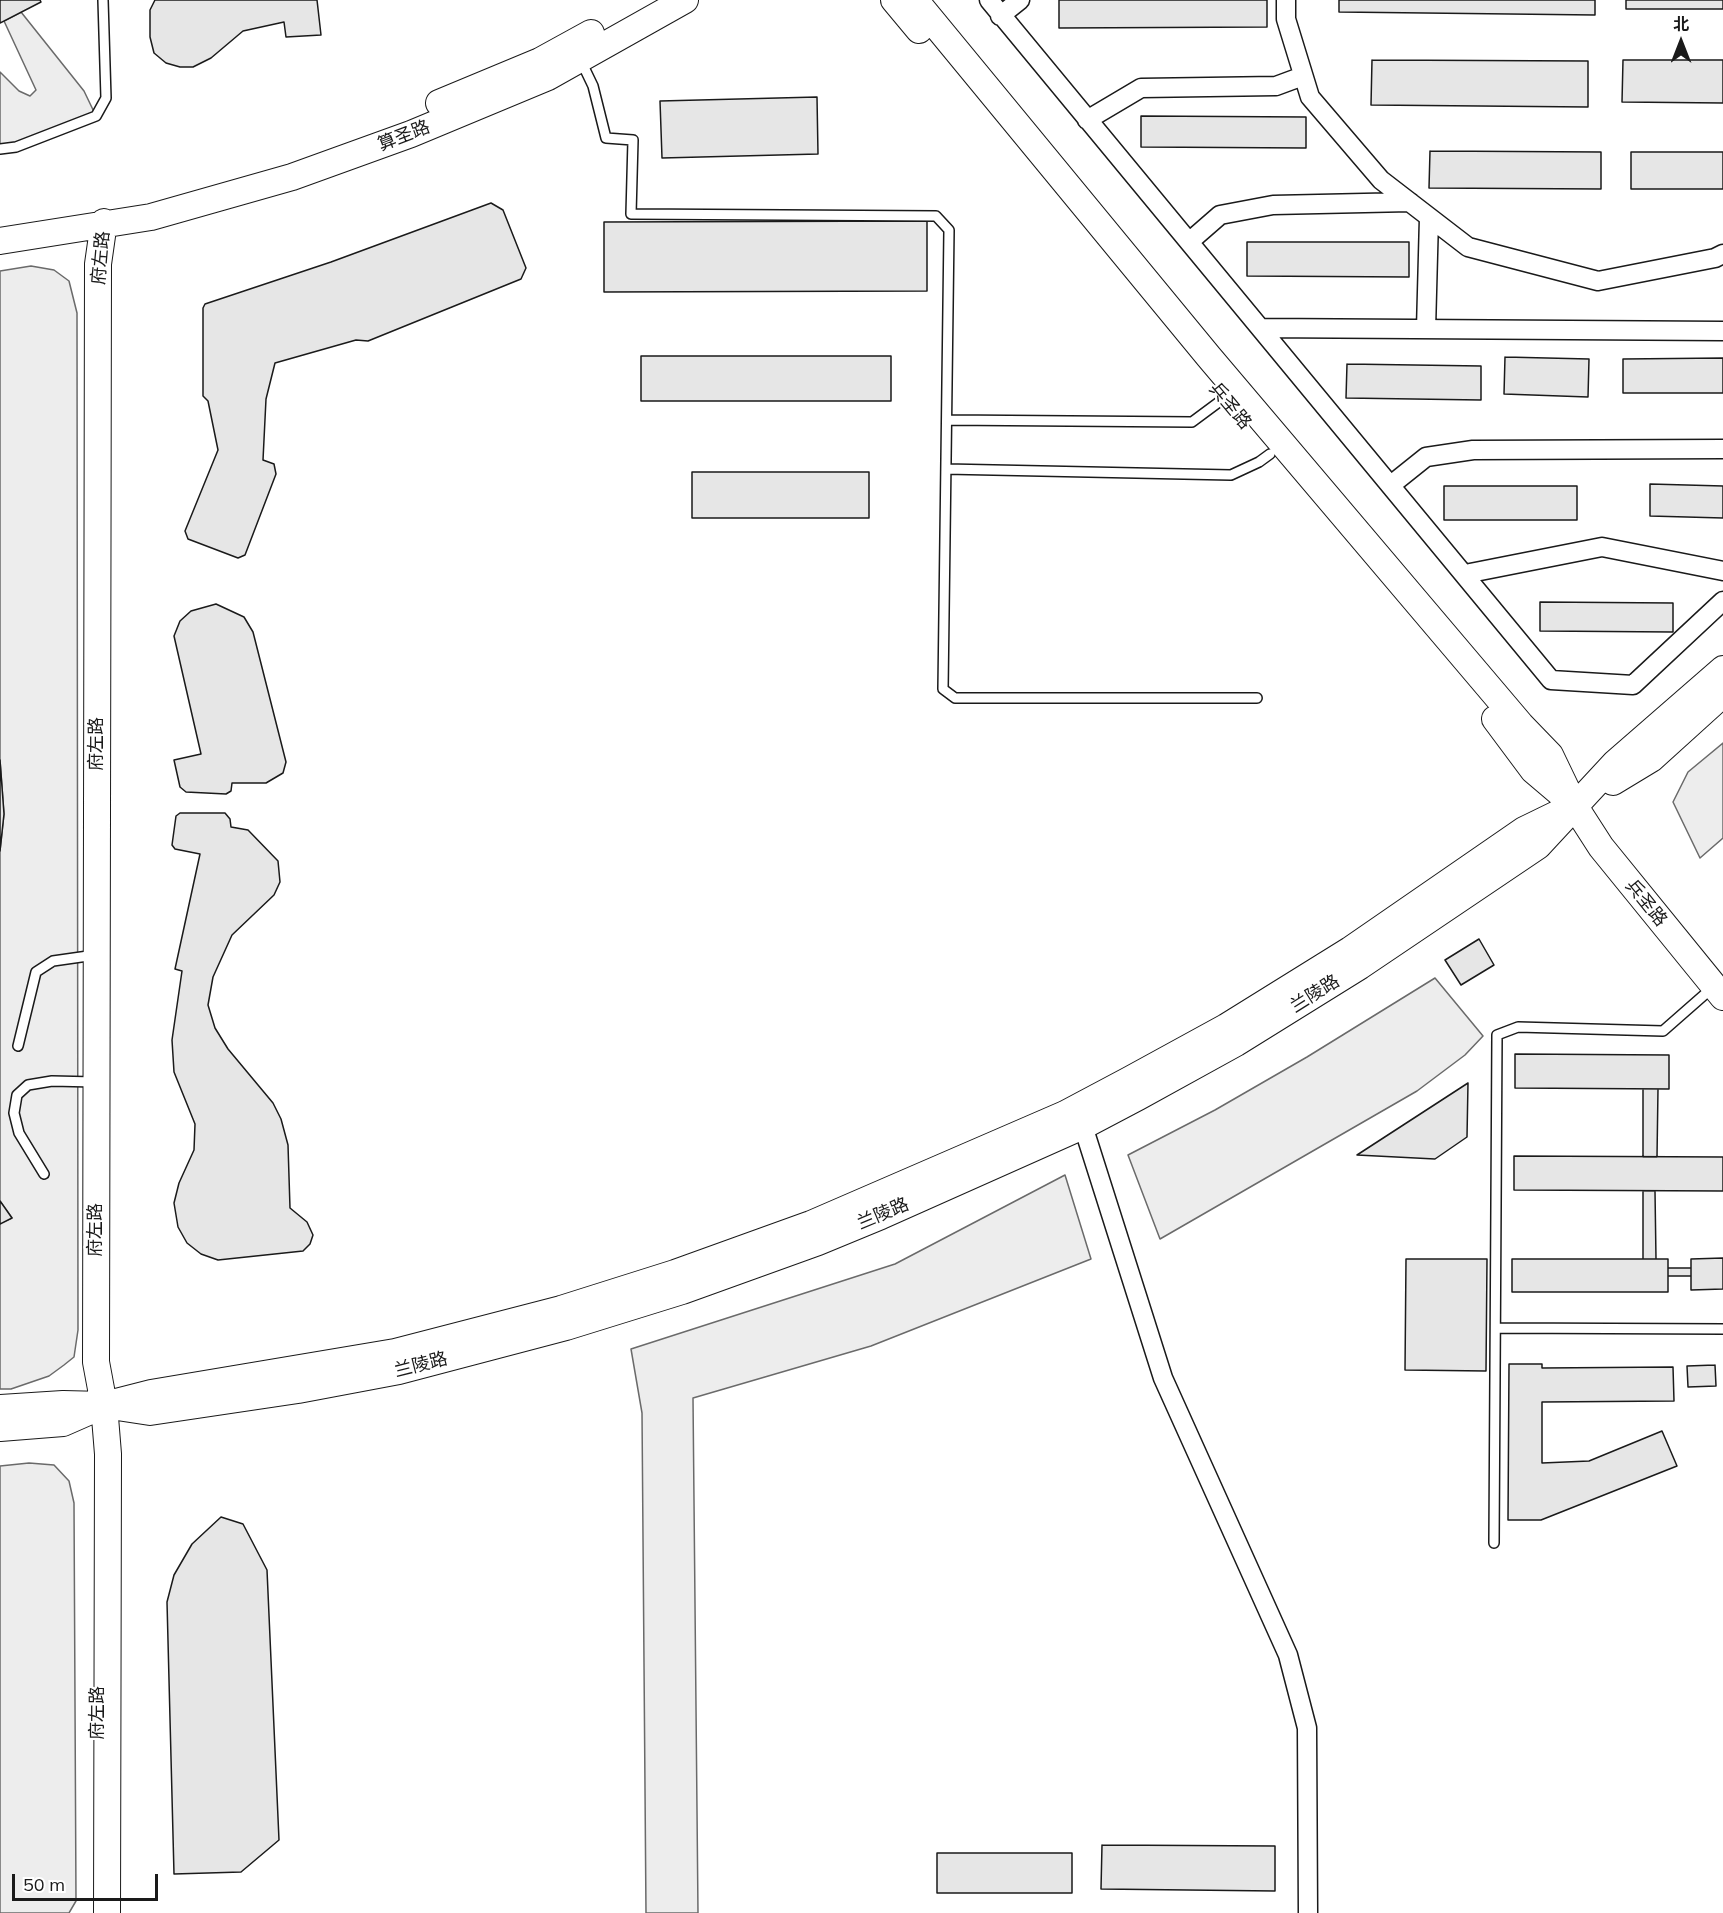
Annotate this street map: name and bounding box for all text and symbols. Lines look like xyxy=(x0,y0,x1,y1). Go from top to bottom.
north arrow xyxy=(1651,12,1711,72)
text: 北 xyxy=(1673,14,1689,34)
street label: 算圣路 xyxy=(375,116,433,156)
street label: 府左路 xyxy=(88,230,114,286)
street label: 兵圣路 xyxy=(1204,378,1256,434)
street label: 府左路 xyxy=(86,717,108,771)
street label: 兵圣路 xyxy=(1621,875,1671,931)
street label: 兰陵路 xyxy=(1286,971,1344,1017)
street label: 兰陵路 xyxy=(854,1194,912,1234)
street label: 府左路 xyxy=(85,1203,107,1257)
street label: 兰陵路 xyxy=(392,1348,450,1382)
street label: 府左路 xyxy=(87,1686,109,1740)
scale bar xyxy=(15,1862,160,1900)
text: 50 m xyxy=(23,1873,65,1896)

